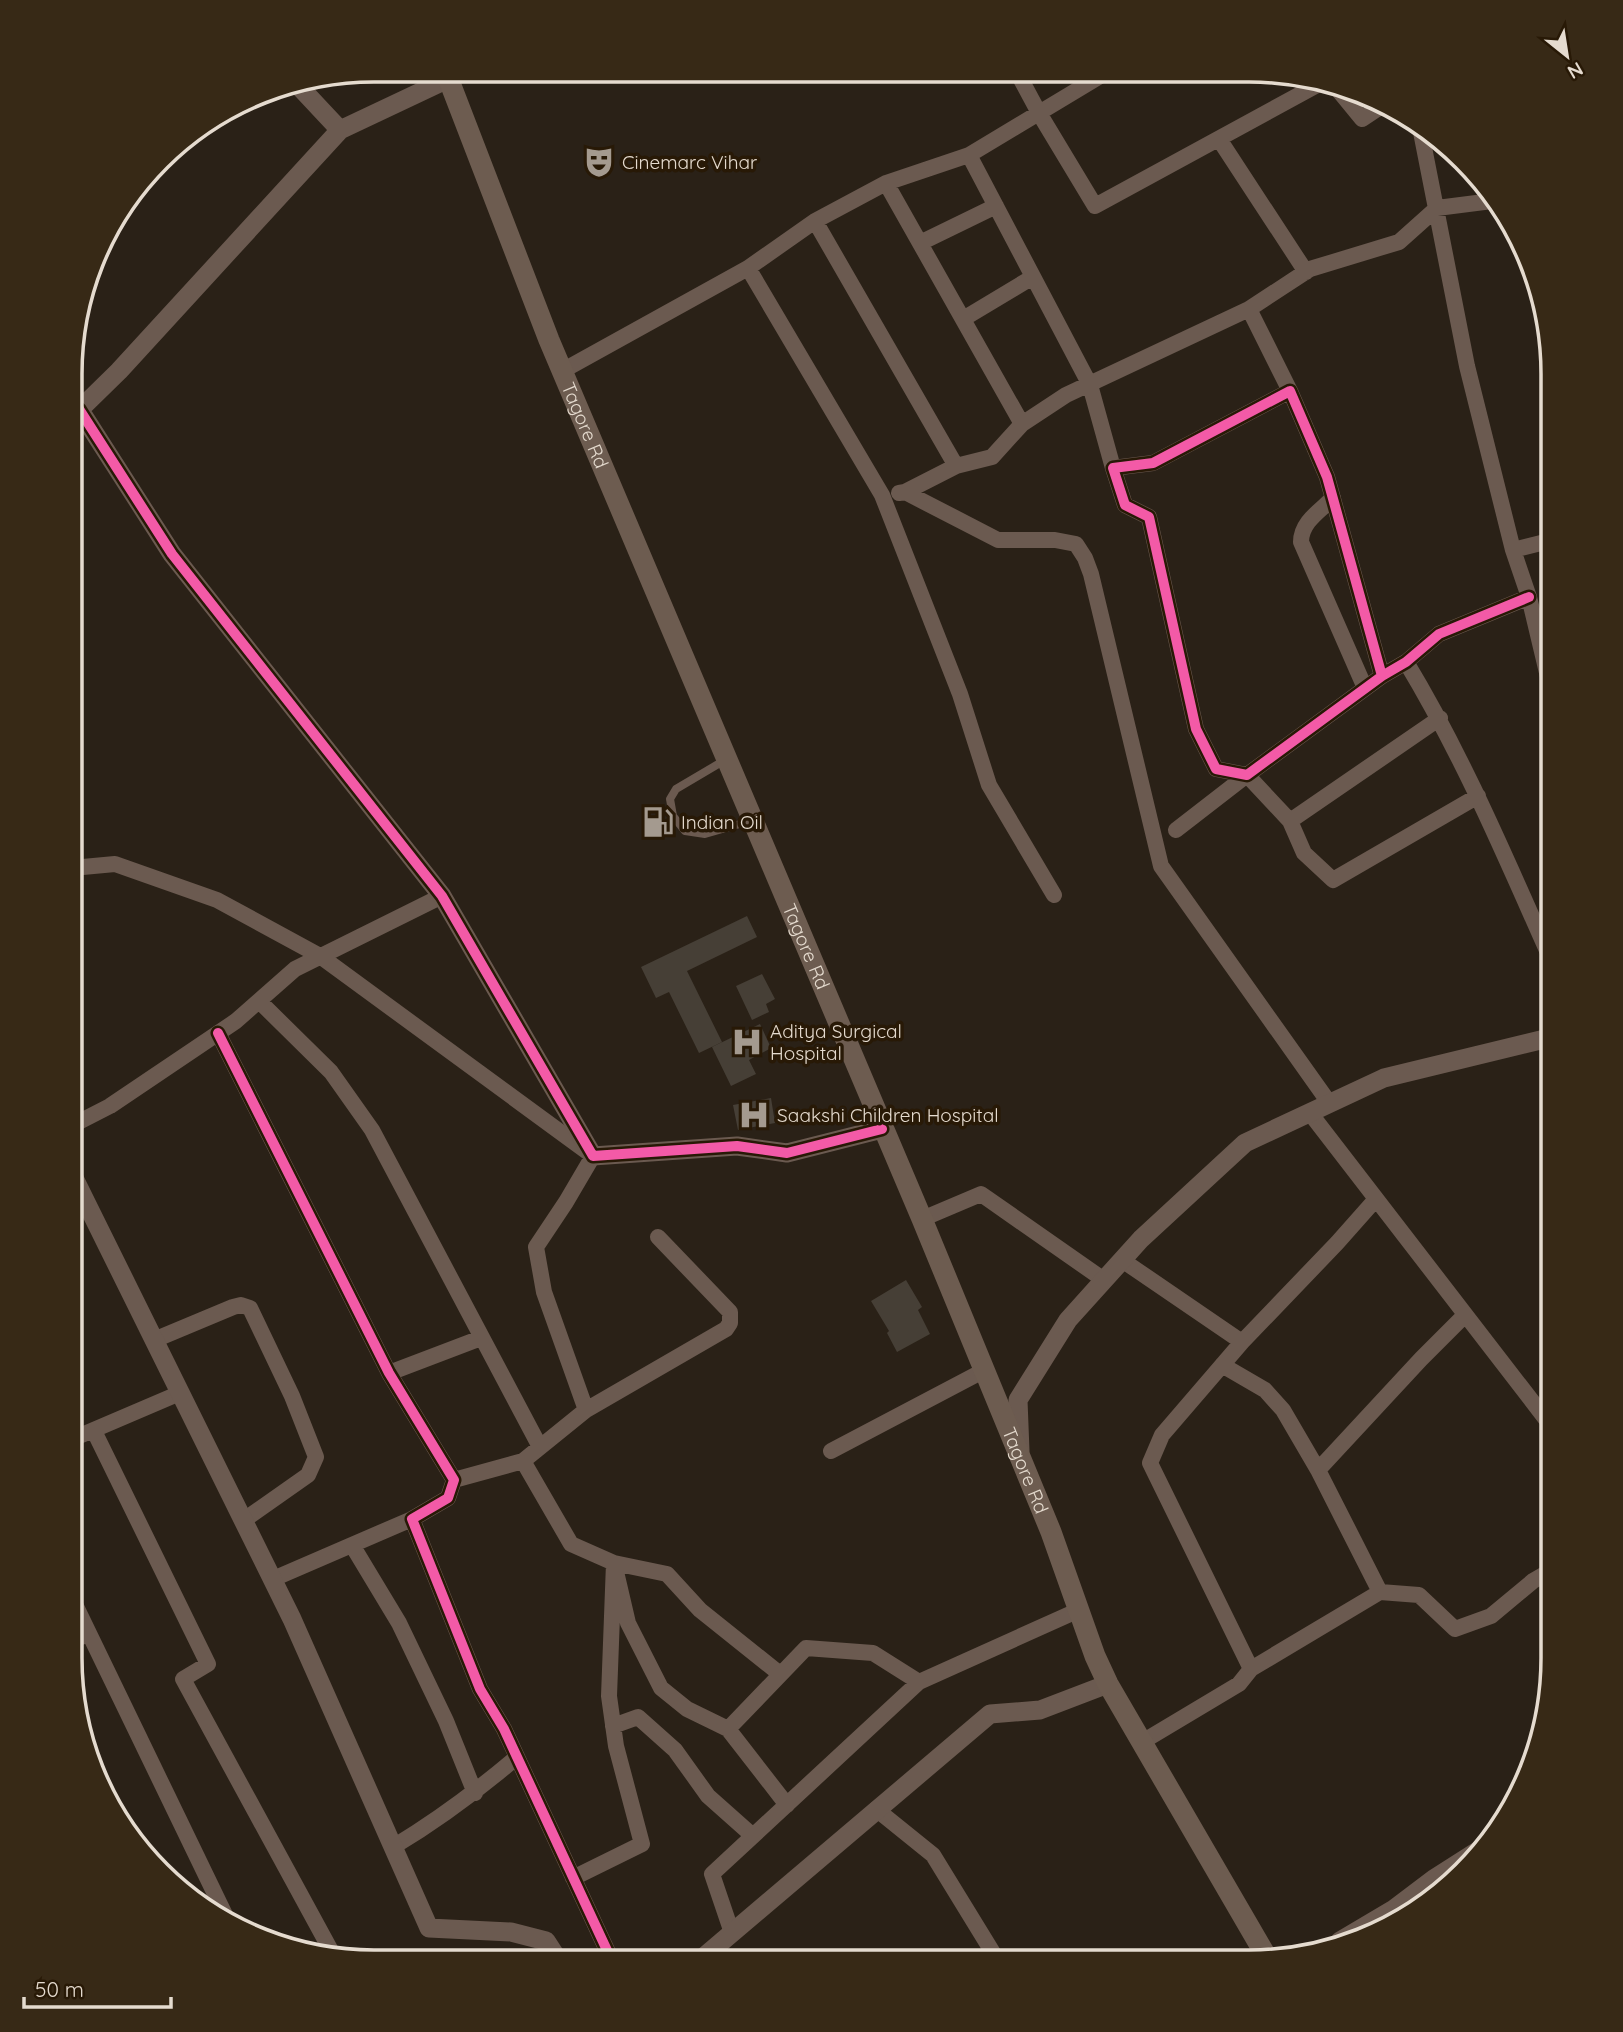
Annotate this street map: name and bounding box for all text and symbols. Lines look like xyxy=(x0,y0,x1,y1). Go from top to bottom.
north arrow xyxy=(1532,21,1602,91)
text: N xyxy=(1563,57,1588,85)
theatre icon: Cinemarc Vihar xyxy=(582,145,616,179)
place label: Cinemarc Vihar xyxy=(622,150,758,174)
street label: Tagore Rd xyxy=(556,379,614,472)
fuel station icon: Indian Oil xyxy=(641,805,675,839)
place label: Indian Oil xyxy=(681,810,763,834)
street label: Tagore Rd xyxy=(777,900,835,993)
place label: Aditya Surgical Hospital xyxy=(770,1019,902,1065)
hospital icon: Aditya Surgical Hospital xyxy=(730,1025,764,1059)
hospital icon: Saakshi Children Hospital xyxy=(737,1098,771,1132)
place label: Saakshi Children Hospital xyxy=(777,1103,999,1127)
street label: Tagore Rd xyxy=(997,1424,1054,1517)
scale bar xyxy=(24,1966,172,2010)
text: 50 m xyxy=(35,1976,84,2002)

